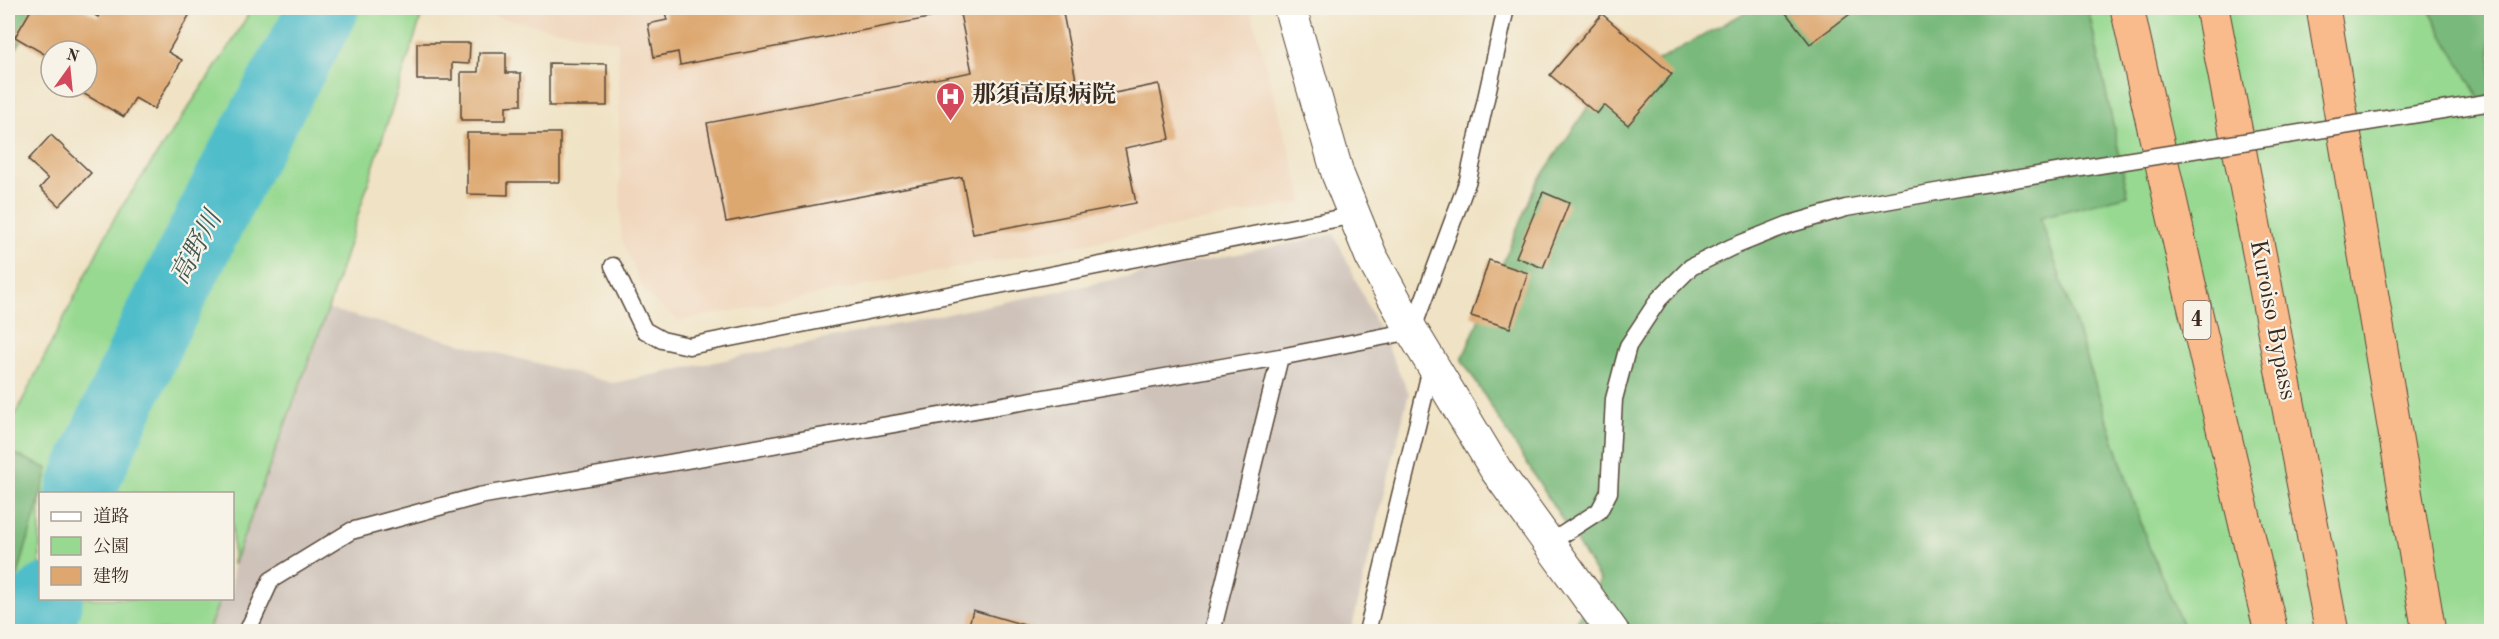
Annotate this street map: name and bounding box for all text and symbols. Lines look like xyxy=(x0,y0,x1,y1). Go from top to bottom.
north arrow xyxy=(39,39,99,99)
text: N xyxy=(64,47,81,66)
hospital icon: 那須高原病院 xyxy=(935,80,967,122)
place label: 那須高原病院 xyxy=(972,81,1116,108)
water label: 高野川 xyxy=(165,204,228,289)
street label: Kuroiso Bypass xyxy=(2245,238,2299,402)
road number: 4 xyxy=(2184,301,2210,339)
legend xyxy=(39,492,234,600)
text: 道路 xyxy=(93,506,129,526)
text: 公園 xyxy=(93,537,129,556)
text: 建物 xyxy=(93,566,129,586)

